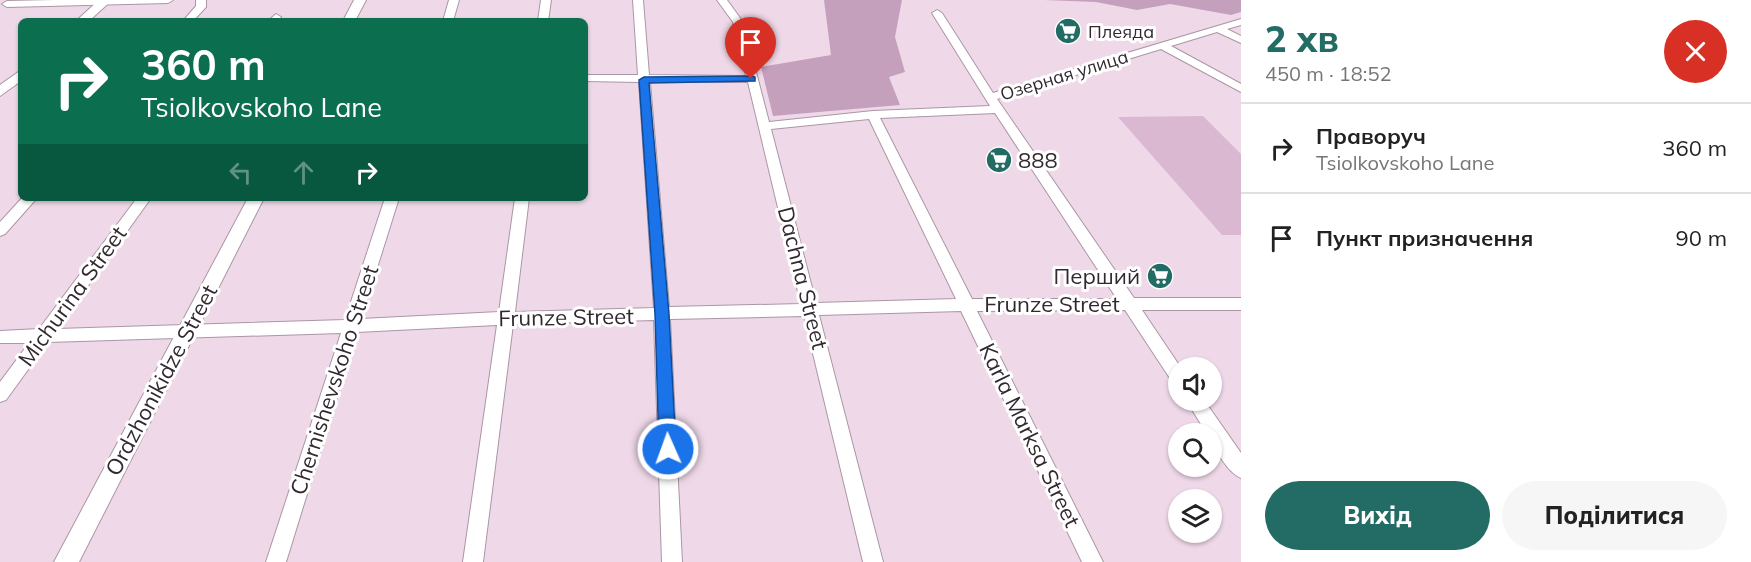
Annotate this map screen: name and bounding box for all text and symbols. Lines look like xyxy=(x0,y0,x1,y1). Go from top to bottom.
supermarket icon: Плеяда xyxy=(1053,16,1083,46)
text: 2 хв xyxy=(1265,16,1339,61)
pin xyxy=(725,17,776,79)
place label: Плеяда xyxy=(1088,20,1154,43)
button: close xyxy=(1664,20,1727,83)
icon: arrive xyxy=(734,26,767,59)
text: 360 m xyxy=(141,38,266,91)
icon: right xyxy=(42,42,120,120)
street label: Озерная улица xyxy=(997,45,1131,105)
text: 450 m · 18:52 xyxy=(1265,61,1391,86)
text: Tsiolkovskoho Lane xyxy=(141,90,382,124)
text: Праворуч xyxy=(1316,122,1426,150)
icon: right xyxy=(1265,132,1298,165)
text: 360 m xyxy=(1662,134,1727,162)
supermarket icon: 888 xyxy=(984,145,1014,175)
place label: 888 xyxy=(1018,146,1058,174)
text: Tsiolkovskoho Lane xyxy=(1316,150,1494,175)
icon: left xyxy=(224,156,257,189)
icon: ahead xyxy=(287,156,320,189)
icon: right xyxy=(350,156,383,189)
street label: Dachna Street xyxy=(772,204,834,353)
street label: Michurina Street xyxy=(12,220,132,372)
icon: arrive xyxy=(1265,222,1298,255)
text: Пункт призначення xyxy=(1316,224,1533,252)
text: 90 m xyxy=(1676,224,1727,252)
street label: Chernishevskoho Street xyxy=(284,261,384,498)
supermarket icon: Перший xyxy=(1145,261,1175,291)
place label: Перший xyxy=(1053,262,1140,290)
street label: Ordzhonikidze Street xyxy=(99,279,223,480)
street label: Frunze Street xyxy=(984,290,1120,318)
street label: Frunze Street xyxy=(498,302,634,332)
street label: Karla Marksa Street xyxy=(973,338,1087,532)
map controls xyxy=(1168,357,1222,543)
button: sound xyxy=(1168,357,1222,411)
position arrow xyxy=(636,417,700,481)
button: search xyxy=(1168,423,1222,477)
button: Вихід xyxy=(1265,481,1490,550)
button: Поділитися xyxy=(1502,481,1727,550)
button: layers xyxy=(1168,489,1222,543)

